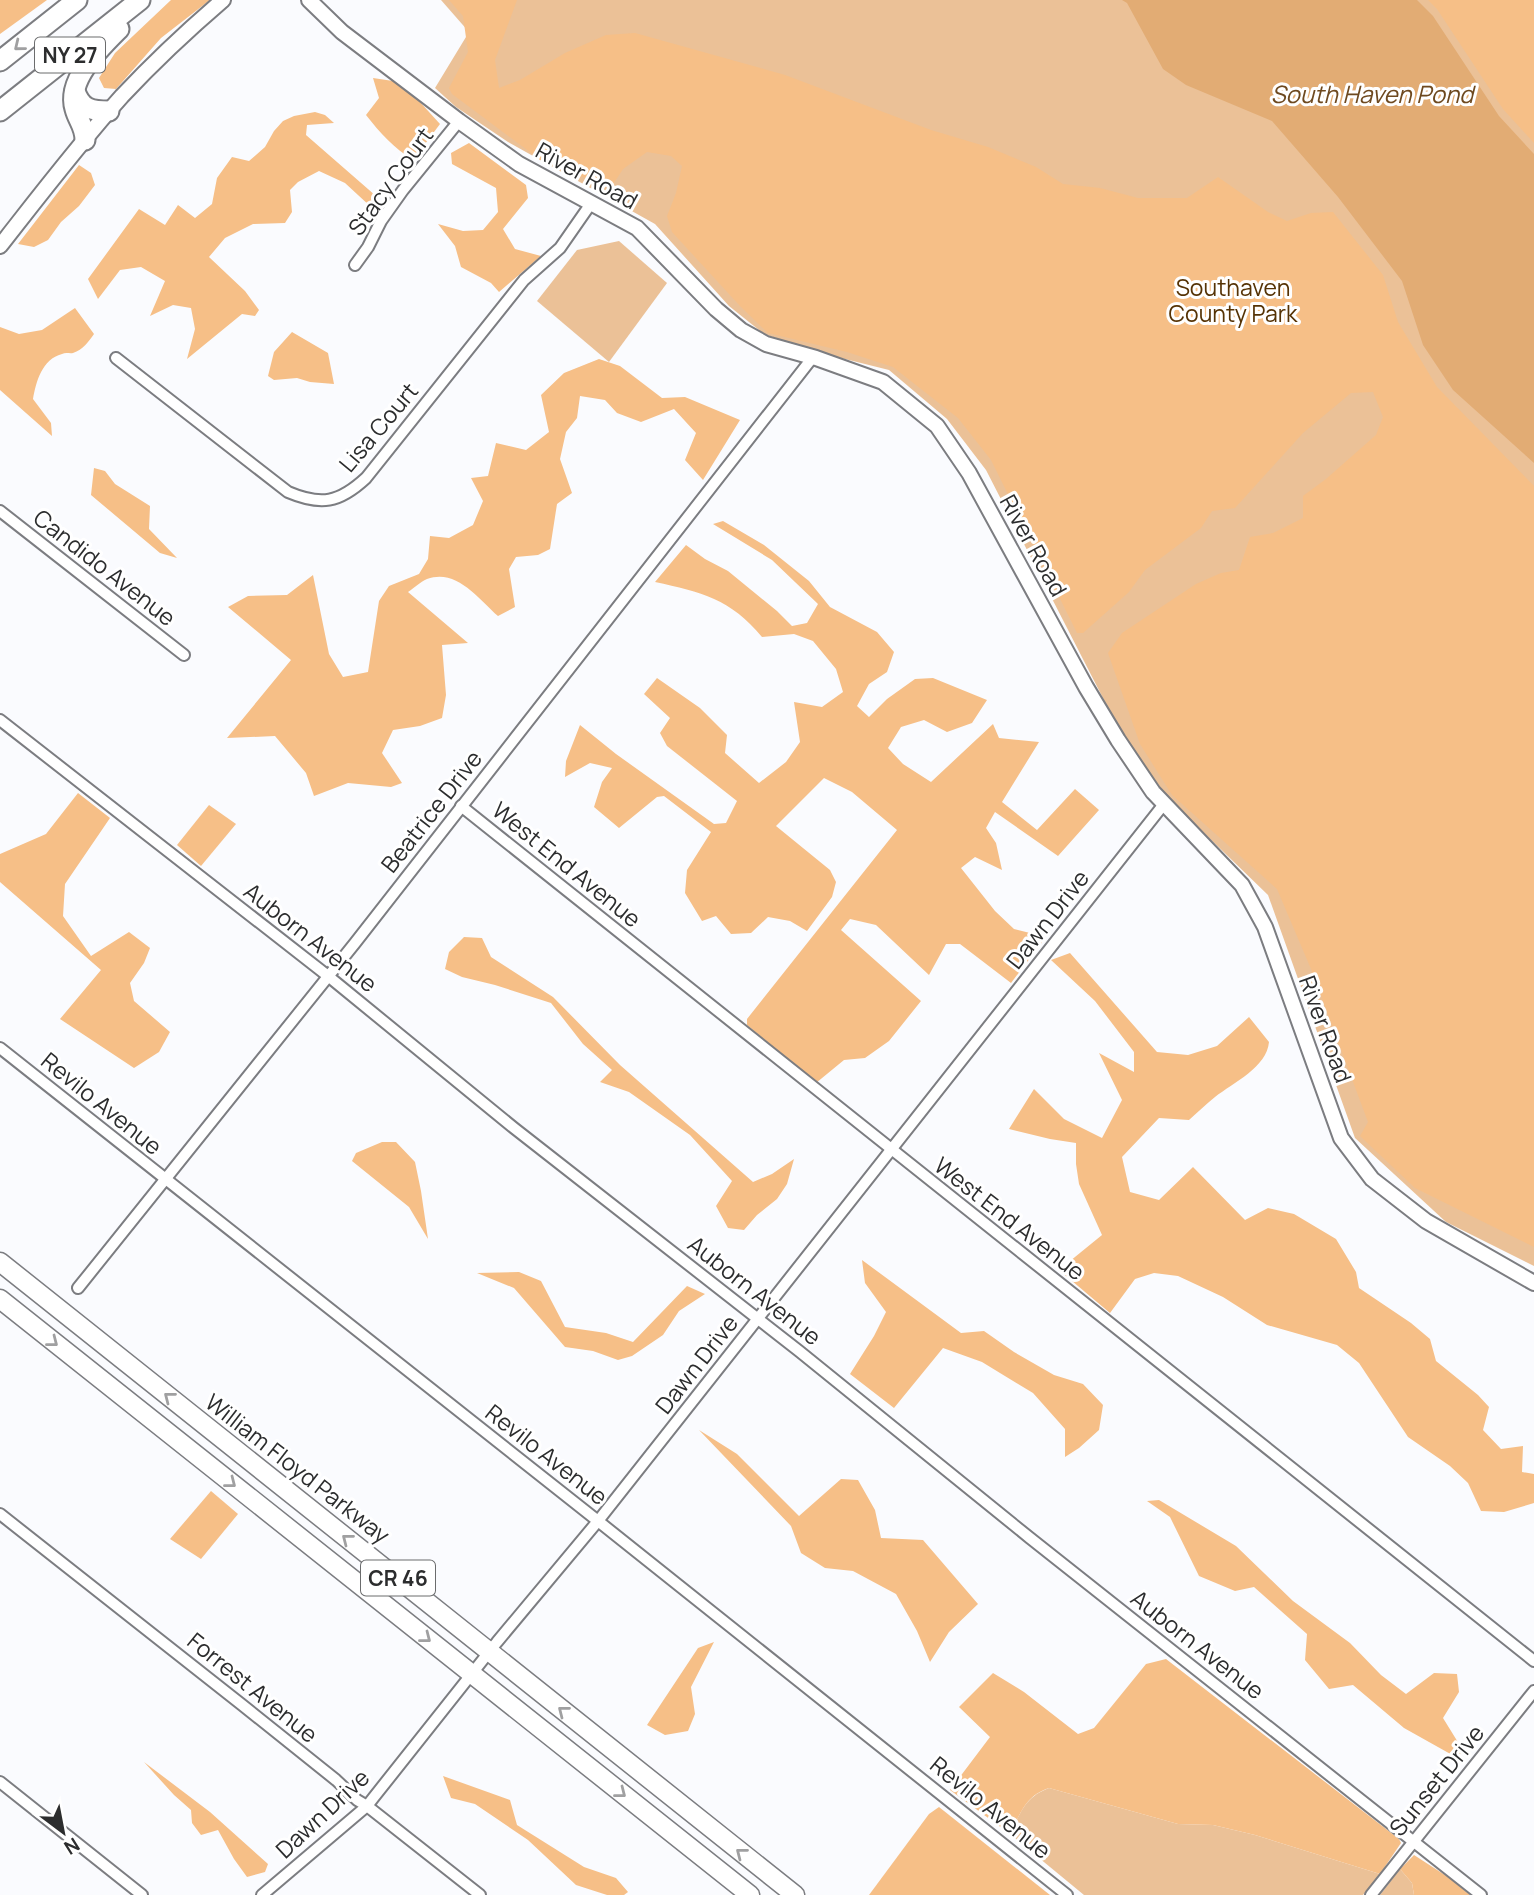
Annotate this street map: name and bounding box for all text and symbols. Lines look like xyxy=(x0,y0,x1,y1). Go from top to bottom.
one-way arrow xyxy=(15,37,27,50)
road number: NY 27 xyxy=(35,38,105,72)
water label: South Haven Pond xyxy=(1271,77,1476,110)
street label: Stacy Court xyxy=(340,120,440,242)
street label: River Road xyxy=(530,134,644,216)
park label: Southaven County Park xyxy=(1169,271,1298,329)
street label: Lisa Court xyxy=(331,375,425,479)
street label: River Road xyxy=(993,488,1075,602)
street label: Candido Avenue xyxy=(27,501,183,633)
street label: Beatrice Drive xyxy=(373,743,489,879)
street label: West End Avenue xyxy=(486,794,648,934)
street label: Dawn Drive xyxy=(998,863,1096,975)
street label: Auborn Avenue xyxy=(238,875,384,999)
street label: River Road xyxy=(1292,971,1360,1087)
street label: Revilo Avenue xyxy=(35,1044,169,1162)
street label: West End Avenue xyxy=(928,1149,1092,1287)
street label: Auborn Avenue xyxy=(682,1228,828,1352)
street label: Dawn Drive xyxy=(647,1308,745,1420)
one-way arrow xyxy=(46,1333,58,1346)
street label: William Floyd Parkway xyxy=(199,1386,397,1550)
one-way arrow xyxy=(165,1393,178,1405)
street label: Revilo Avenue xyxy=(479,1396,615,1512)
one-way arrow xyxy=(224,1475,236,1488)
one-way arrow xyxy=(343,1534,355,1547)
road number: CR 46 xyxy=(361,1560,435,1596)
street label: Auborn Avenue xyxy=(1125,1582,1271,1706)
street label: Forrest Avenue xyxy=(181,1624,325,1750)
one-way arrow xyxy=(419,1630,431,1643)
one-way arrow xyxy=(559,1707,571,1720)
street label: Sunset Drive xyxy=(1381,1718,1491,1842)
street label: Revilo Avenue xyxy=(924,1748,1058,1866)
street label: Dawn Drive xyxy=(268,1761,376,1865)
one-way arrow xyxy=(614,1785,626,1798)
north arrow xyxy=(28,1797,98,1867)
text: N xyxy=(59,1832,85,1861)
one-way arrow xyxy=(737,1848,749,1861)

